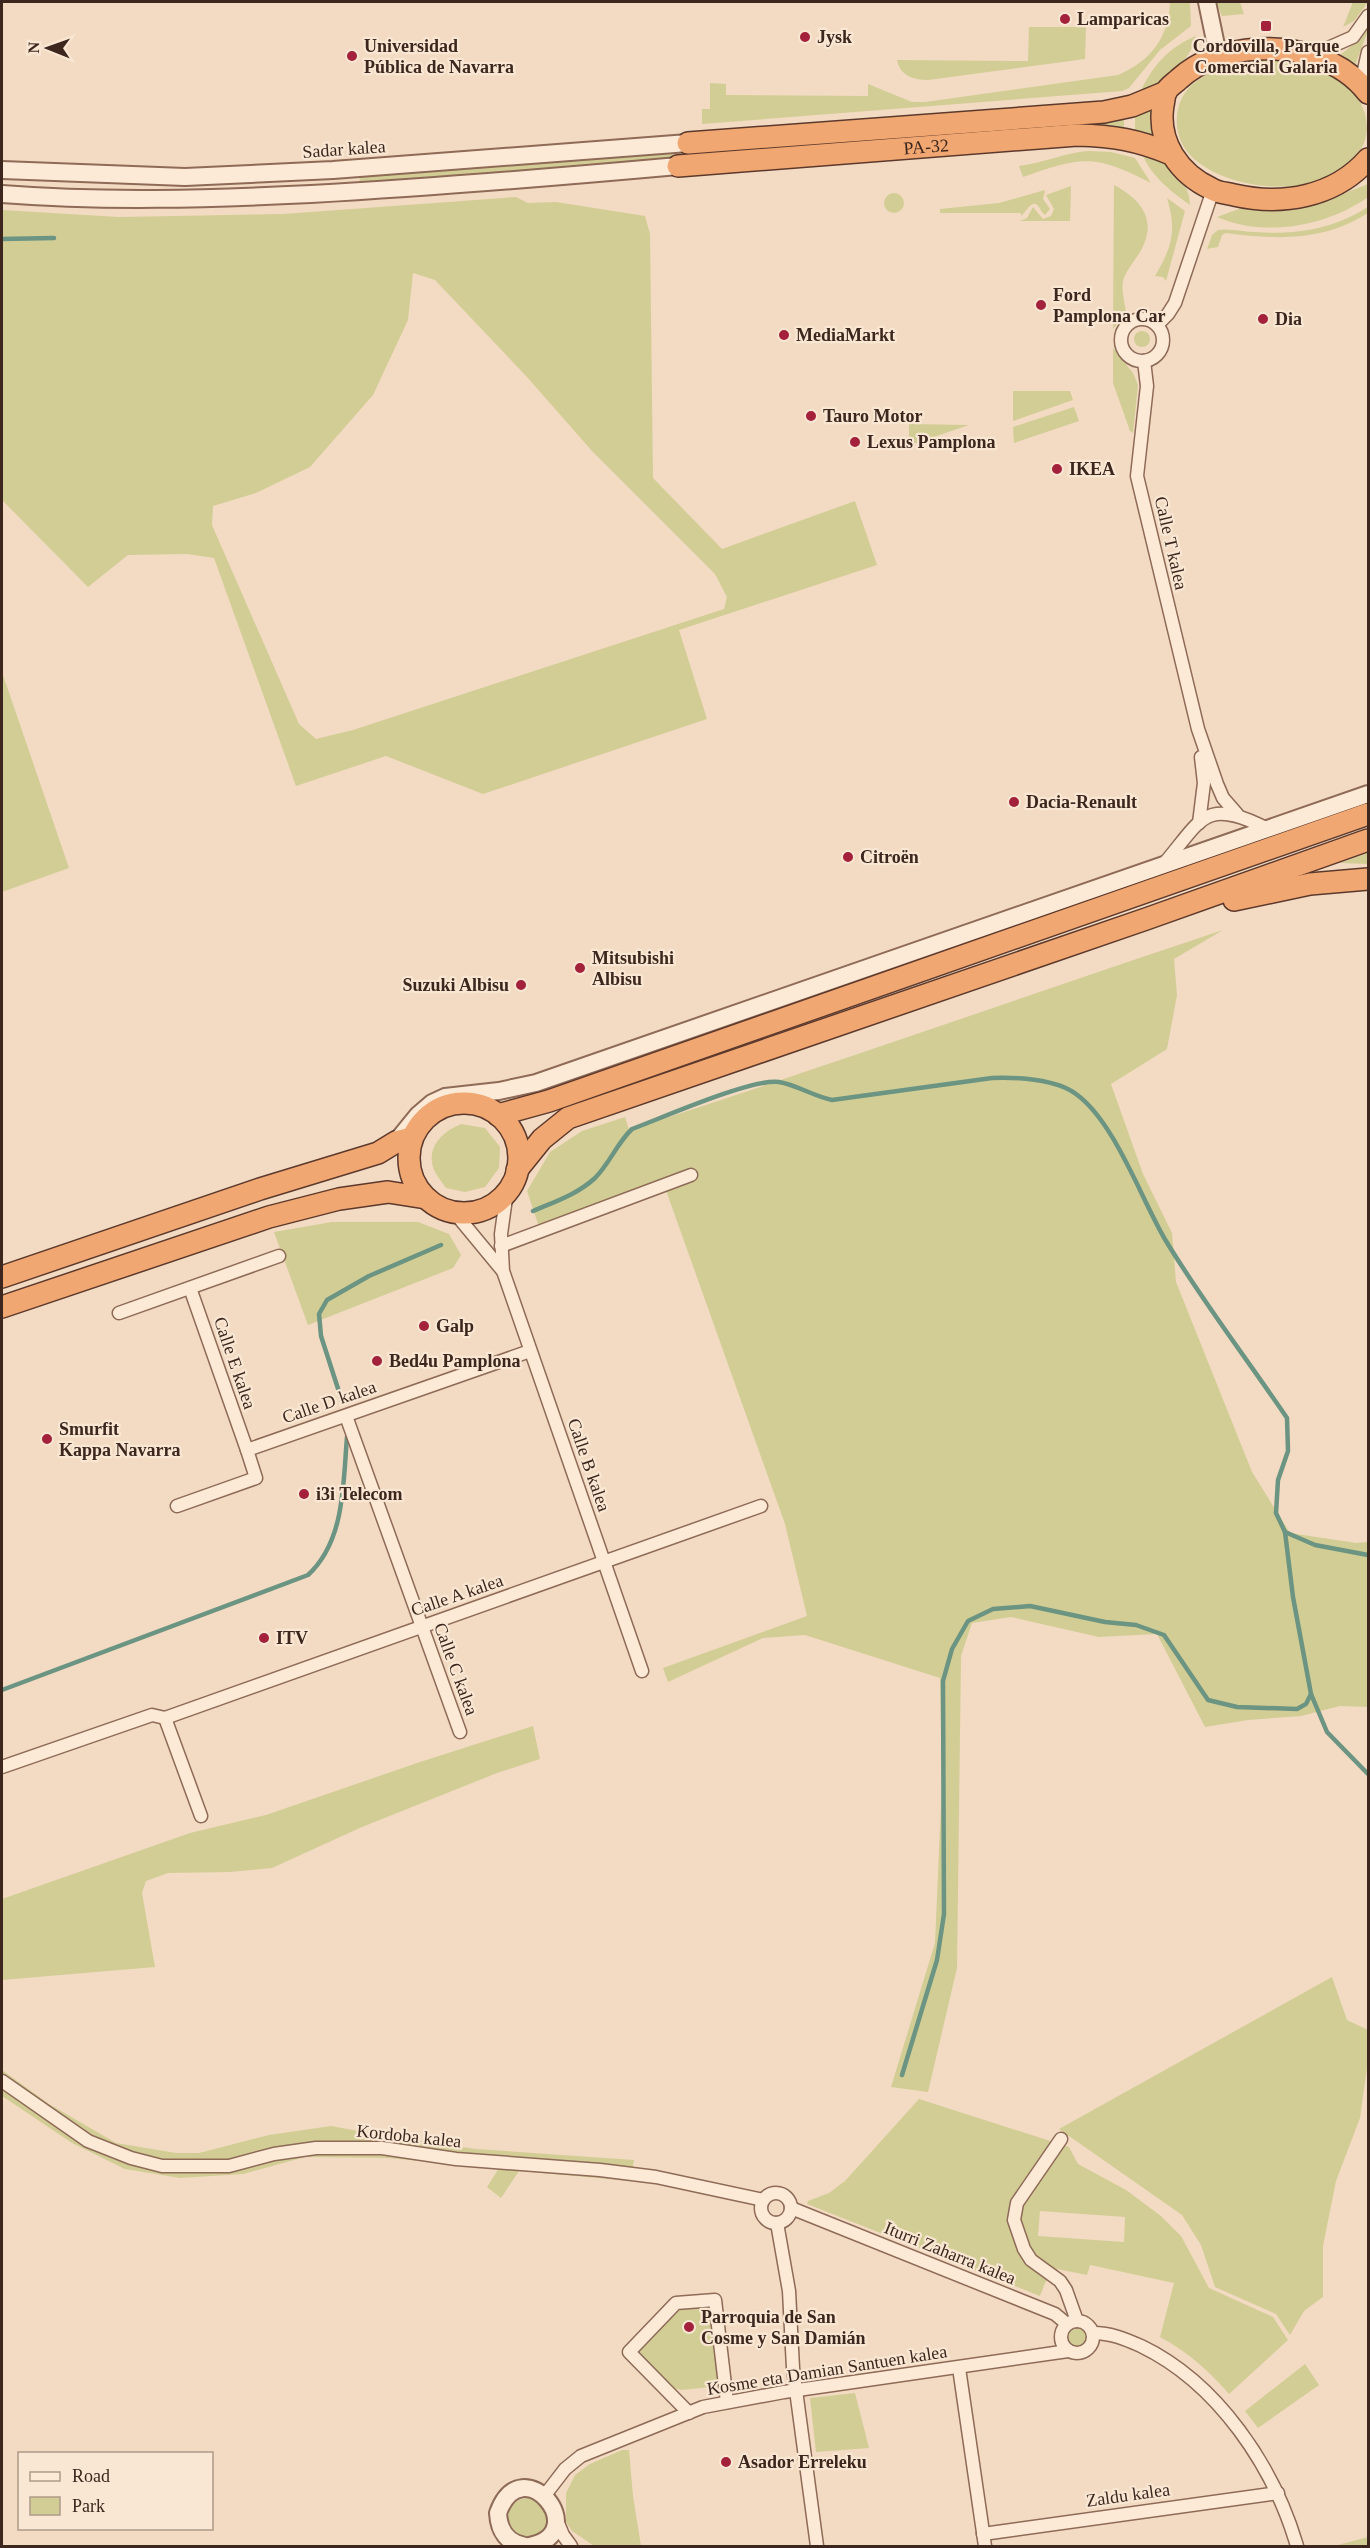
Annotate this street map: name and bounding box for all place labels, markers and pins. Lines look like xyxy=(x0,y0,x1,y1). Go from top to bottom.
place label: Lamparicas xyxy=(1077,9,1169,29)
marker: Lamparicas xyxy=(1058,12,1072,26)
marker: Cordovilla, Parque Comercial Galaria xyxy=(1259,19,1273,33)
place label: Jysk xyxy=(817,27,852,47)
marker: Jysk xyxy=(798,30,812,44)
place label: Universidad Pública de Navarra xyxy=(364,36,514,77)
place label: Cordovilla, Parque Comercial Galaria xyxy=(1193,36,1339,77)
marker: Universidad Pública de Navarra xyxy=(345,49,359,63)
place label: Ford Pamplona Car xyxy=(1053,285,1166,326)
marker: Ford Pamplona Car xyxy=(1034,298,1048,312)
place label: Dia xyxy=(1275,309,1302,329)
marker: Dia xyxy=(1256,312,1270,326)
place label: MediaMarkt xyxy=(796,325,895,345)
marker: MediaMarkt xyxy=(777,328,791,342)
place label: Tauro Motor xyxy=(823,406,923,426)
marker: Tauro Motor xyxy=(804,409,818,423)
place label: Lexus Pamplona xyxy=(867,432,996,452)
marker: Lexus Pamplona xyxy=(848,435,862,449)
place label: IKEA xyxy=(1069,459,1115,479)
marker: IKEA xyxy=(1050,462,1064,476)
place label: Dacia-Renault xyxy=(1026,792,1137,812)
marker: Dacia-Renault xyxy=(1007,795,1021,809)
place label: Citroën xyxy=(860,847,919,867)
marker: Citroën xyxy=(841,850,855,864)
place label: Mitsubishi Albisu xyxy=(592,948,674,989)
marker: Mitsubishi Albisu xyxy=(573,961,587,975)
place label: Suzuki Albisu xyxy=(402,975,509,995)
marker: Suzuki Albisu xyxy=(514,978,528,992)
place label: Galp xyxy=(436,1316,474,1336)
marker: Galp xyxy=(417,1319,431,1333)
place label: Bed4u Pamplona xyxy=(389,1351,521,1371)
marker: Bed4u Pamplona xyxy=(370,1354,384,1368)
place label: Smurfit Kappa Navarra xyxy=(59,1419,181,1460)
marker: Smurfit Kappa Navarra xyxy=(40,1432,54,1446)
place label: i3i Telecom xyxy=(316,1484,403,1504)
marker: i3i Telecom xyxy=(297,1487,311,1501)
place label: ITV xyxy=(276,1628,308,1648)
marker: ITV xyxy=(257,1631,271,1645)
place label: Parroquia de San Cosme y San Damián xyxy=(701,2307,866,2348)
marker: Parroquia de San Cosme y San Damián xyxy=(682,2320,696,2334)
place label: Asador Erreleku xyxy=(738,2452,867,2472)
marker: Asador Erreleku xyxy=(719,2455,733,2469)

